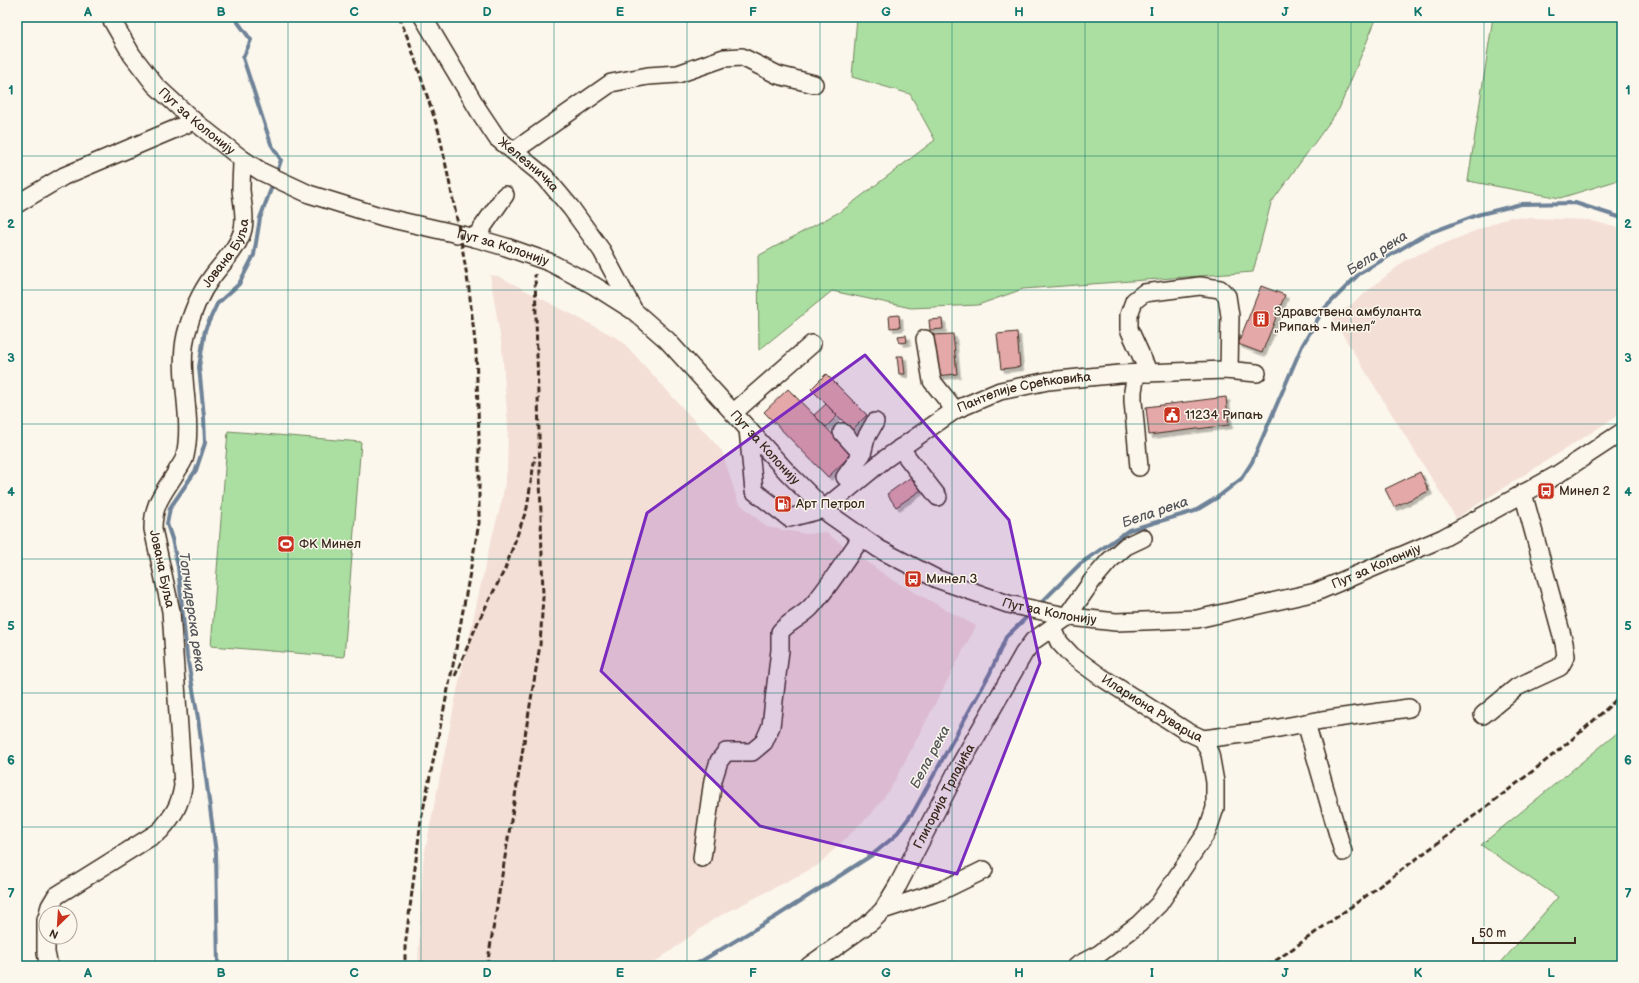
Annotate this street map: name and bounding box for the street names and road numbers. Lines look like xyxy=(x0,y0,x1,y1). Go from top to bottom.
street label: Пут за Колонију xyxy=(155,84,238,158)
street label: Железничка xyxy=(495,134,562,195)
street label: Јована Буља xyxy=(199,218,252,291)
street label: Пут за Колонију xyxy=(455,226,551,269)
street label: Пантелије Срећковића xyxy=(955,369,1092,416)
street label: Пут за Колонију xyxy=(727,407,803,488)
street label: Јована Буља xyxy=(146,529,178,610)
street label: Пут за Колонију xyxy=(1329,540,1423,592)
street label: Пут за Колонију xyxy=(1000,595,1097,628)
street label: Илариона Руварца xyxy=(1098,671,1205,746)
street label: Глигорија Трлајића xyxy=(910,741,979,852)

